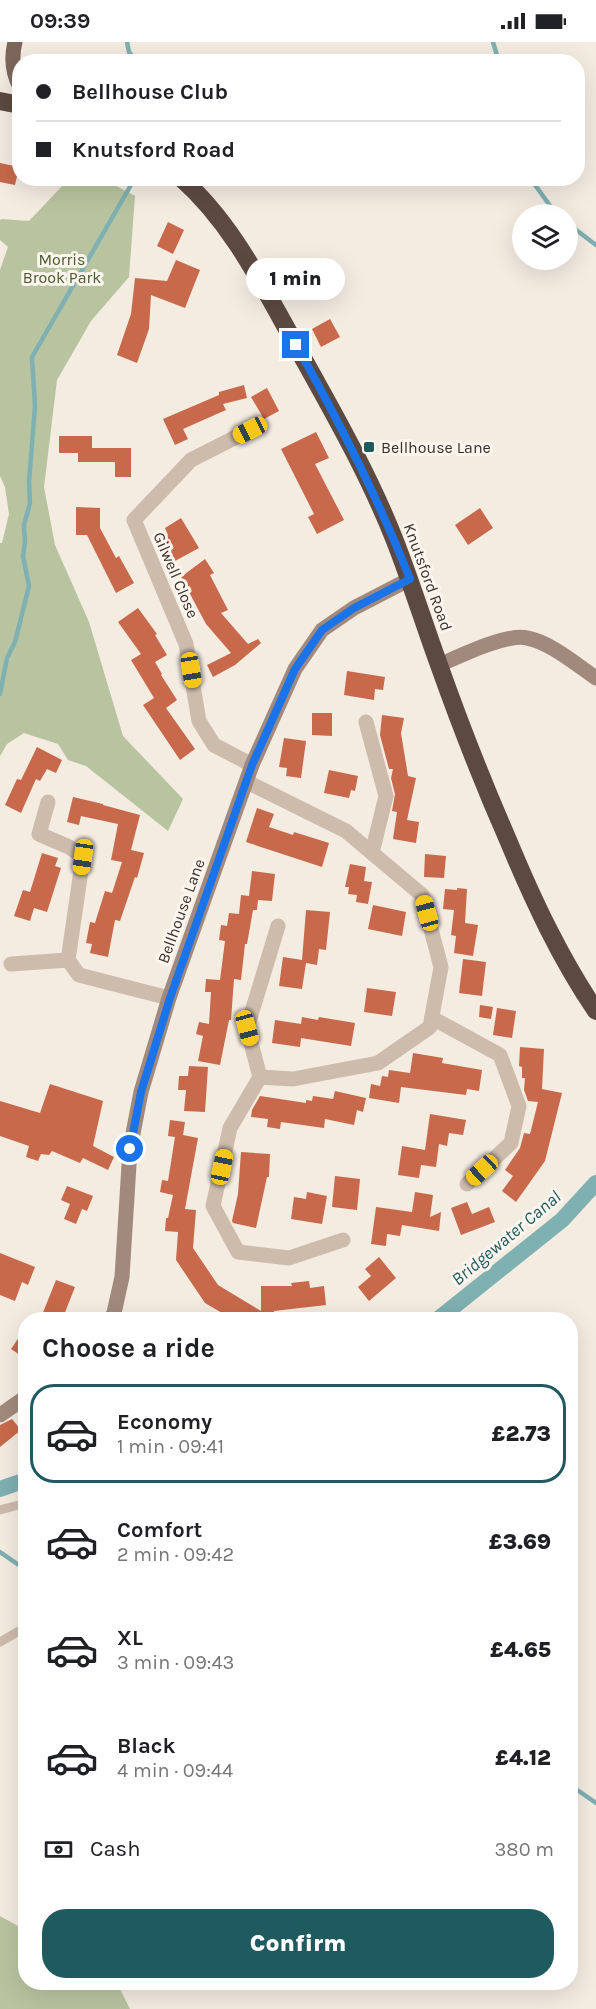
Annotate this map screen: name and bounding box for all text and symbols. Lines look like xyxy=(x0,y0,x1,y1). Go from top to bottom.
text: 09:39 xyxy=(30,8,90,34)
text: Bellhouse Club xyxy=(72,79,228,105)
text: Knutsford Road xyxy=(72,137,235,163)
map controls xyxy=(512,204,578,270)
button: layers xyxy=(512,204,578,270)
park label: Morris Brook Park xyxy=(23,250,101,287)
callout: 1 min xyxy=(246,258,346,300)
text: 1 min xyxy=(269,267,322,290)
route end xyxy=(282,331,309,358)
car xyxy=(230,414,270,446)
place label: Bellhouse Lane xyxy=(381,438,491,457)
marker: Bellhouse Lane xyxy=(362,440,376,454)
street label: Knutsford Road xyxy=(400,521,456,633)
street label: Gilwell Close xyxy=(149,529,203,621)
car xyxy=(179,651,203,689)
car xyxy=(72,838,94,876)
street label: Bellhouse Lane xyxy=(153,856,209,966)
car xyxy=(414,893,440,933)
car xyxy=(234,1008,260,1048)
route start xyxy=(116,1135,143,1162)
car xyxy=(209,1148,235,1186)
car xyxy=(463,1151,501,1189)
water label: Bridgewater Canal xyxy=(447,1186,565,1290)
text: Choose a ride xyxy=(42,1332,215,1364)
icon: car xyxy=(45,1407,99,1461)
text: Economy xyxy=(117,1409,212,1435)
text: £2.73 xyxy=(491,1421,551,1447)
text: 1 min · 09:41 xyxy=(117,1435,224,1458)
icon: car xyxy=(45,1515,99,1569)
text: Comfort xyxy=(117,1517,202,1543)
text: £3.69 xyxy=(489,1529,551,1555)
text: 2 min · 09:42 xyxy=(117,1543,234,1566)
icon: car xyxy=(45,1623,99,1677)
text: XL xyxy=(117,1625,143,1651)
text: £4.65 xyxy=(490,1637,551,1663)
text: 3 min · 09:43 xyxy=(117,1651,234,1674)
icon: car xyxy=(45,1731,99,1785)
text: Black xyxy=(117,1733,176,1759)
text: £4.12 xyxy=(495,1745,551,1771)
text: 4 min · 09:44 xyxy=(117,1759,233,1782)
icon: cash xyxy=(42,1833,75,1866)
text: Cash xyxy=(90,1836,140,1862)
text: 380 m xyxy=(495,1838,554,1861)
button: Confirm xyxy=(42,1909,554,1978)

